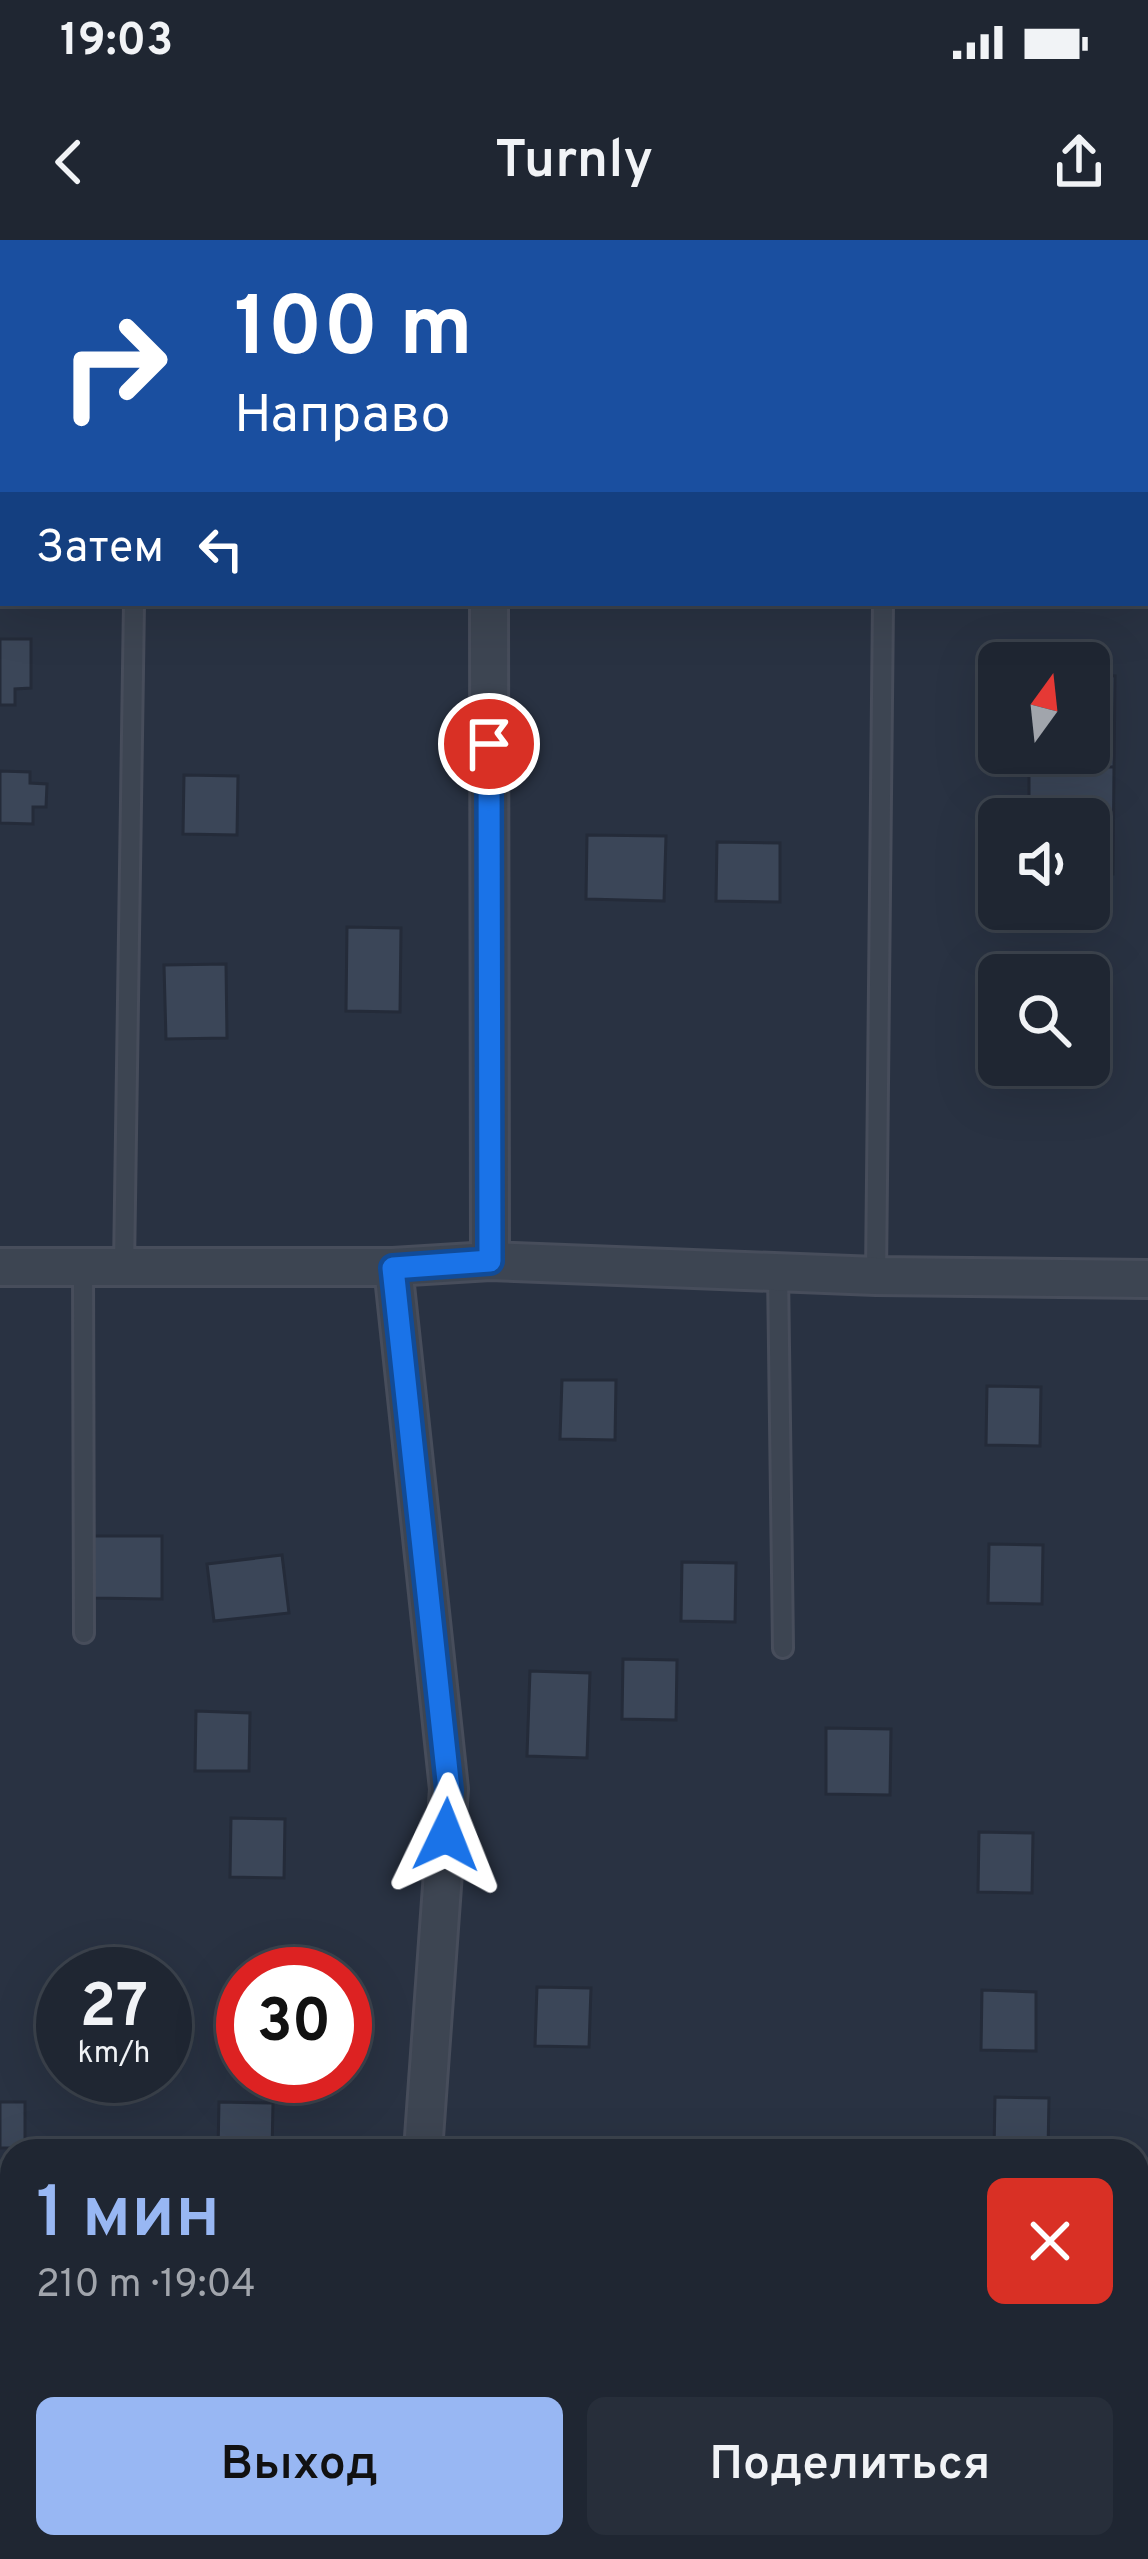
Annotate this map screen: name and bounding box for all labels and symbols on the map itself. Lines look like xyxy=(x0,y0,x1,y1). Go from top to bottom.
north arrow xyxy=(978,642,1110,774)
pin xyxy=(438,693,540,795)
position arrow xyxy=(383,1772,509,1898)
speed limit sign: 30 xyxy=(216,1947,372,2103)

